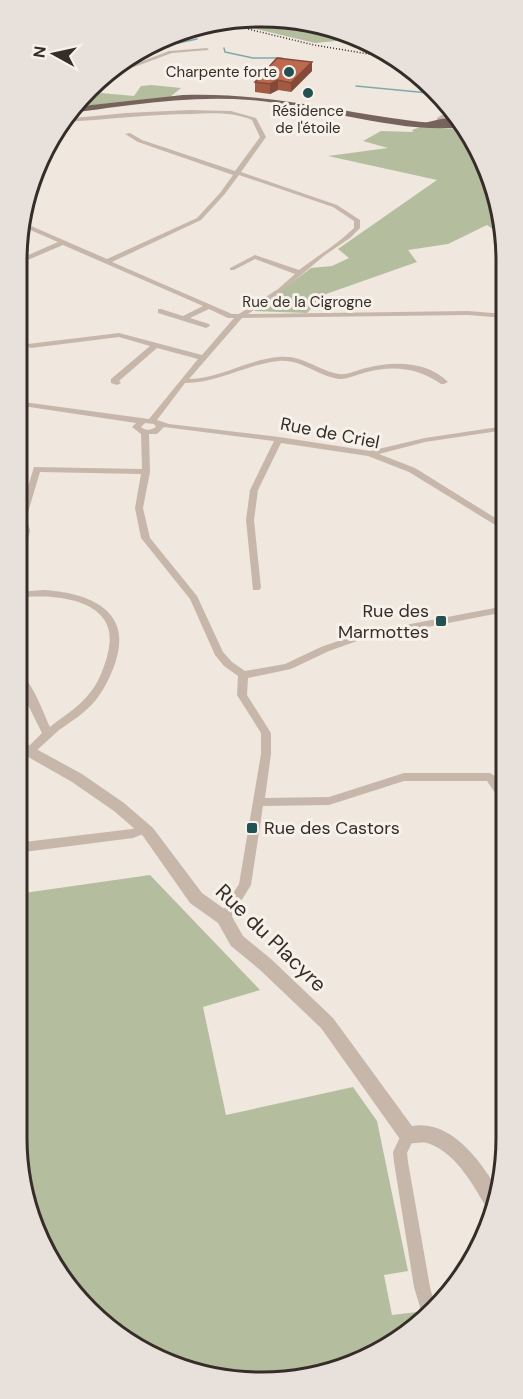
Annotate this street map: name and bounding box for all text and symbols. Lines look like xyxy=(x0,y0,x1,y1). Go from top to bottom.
north arrow xyxy=(24,24,84,84)
text: N xyxy=(28,45,51,59)
place label: Charpente forte xyxy=(166,62,277,82)
marker: Charpente forte xyxy=(282,65,296,79)
marker: Résidence de l'étoile xyxy=(301,86,315,100)
place label: Résidence de l'étoile xyxy=(272,101,344,138)
street label: Rue de la Cigrogne xyxy=(242,292,372,312)
street label: Rue de Criel xyxy=(278,412,382,454)
place label: Rue des Marmottes xyxy=(338,599,429,644)
marker: Rue des Marmottes xyxy=(434,614,448,628)
place label: Rue des Castors xyxy=(264,816,400,840)
marker: Rue des Castors xyxy=(245,821,259,835)
street label: Rue du Placyre xyxy=(209,878,333,998)

